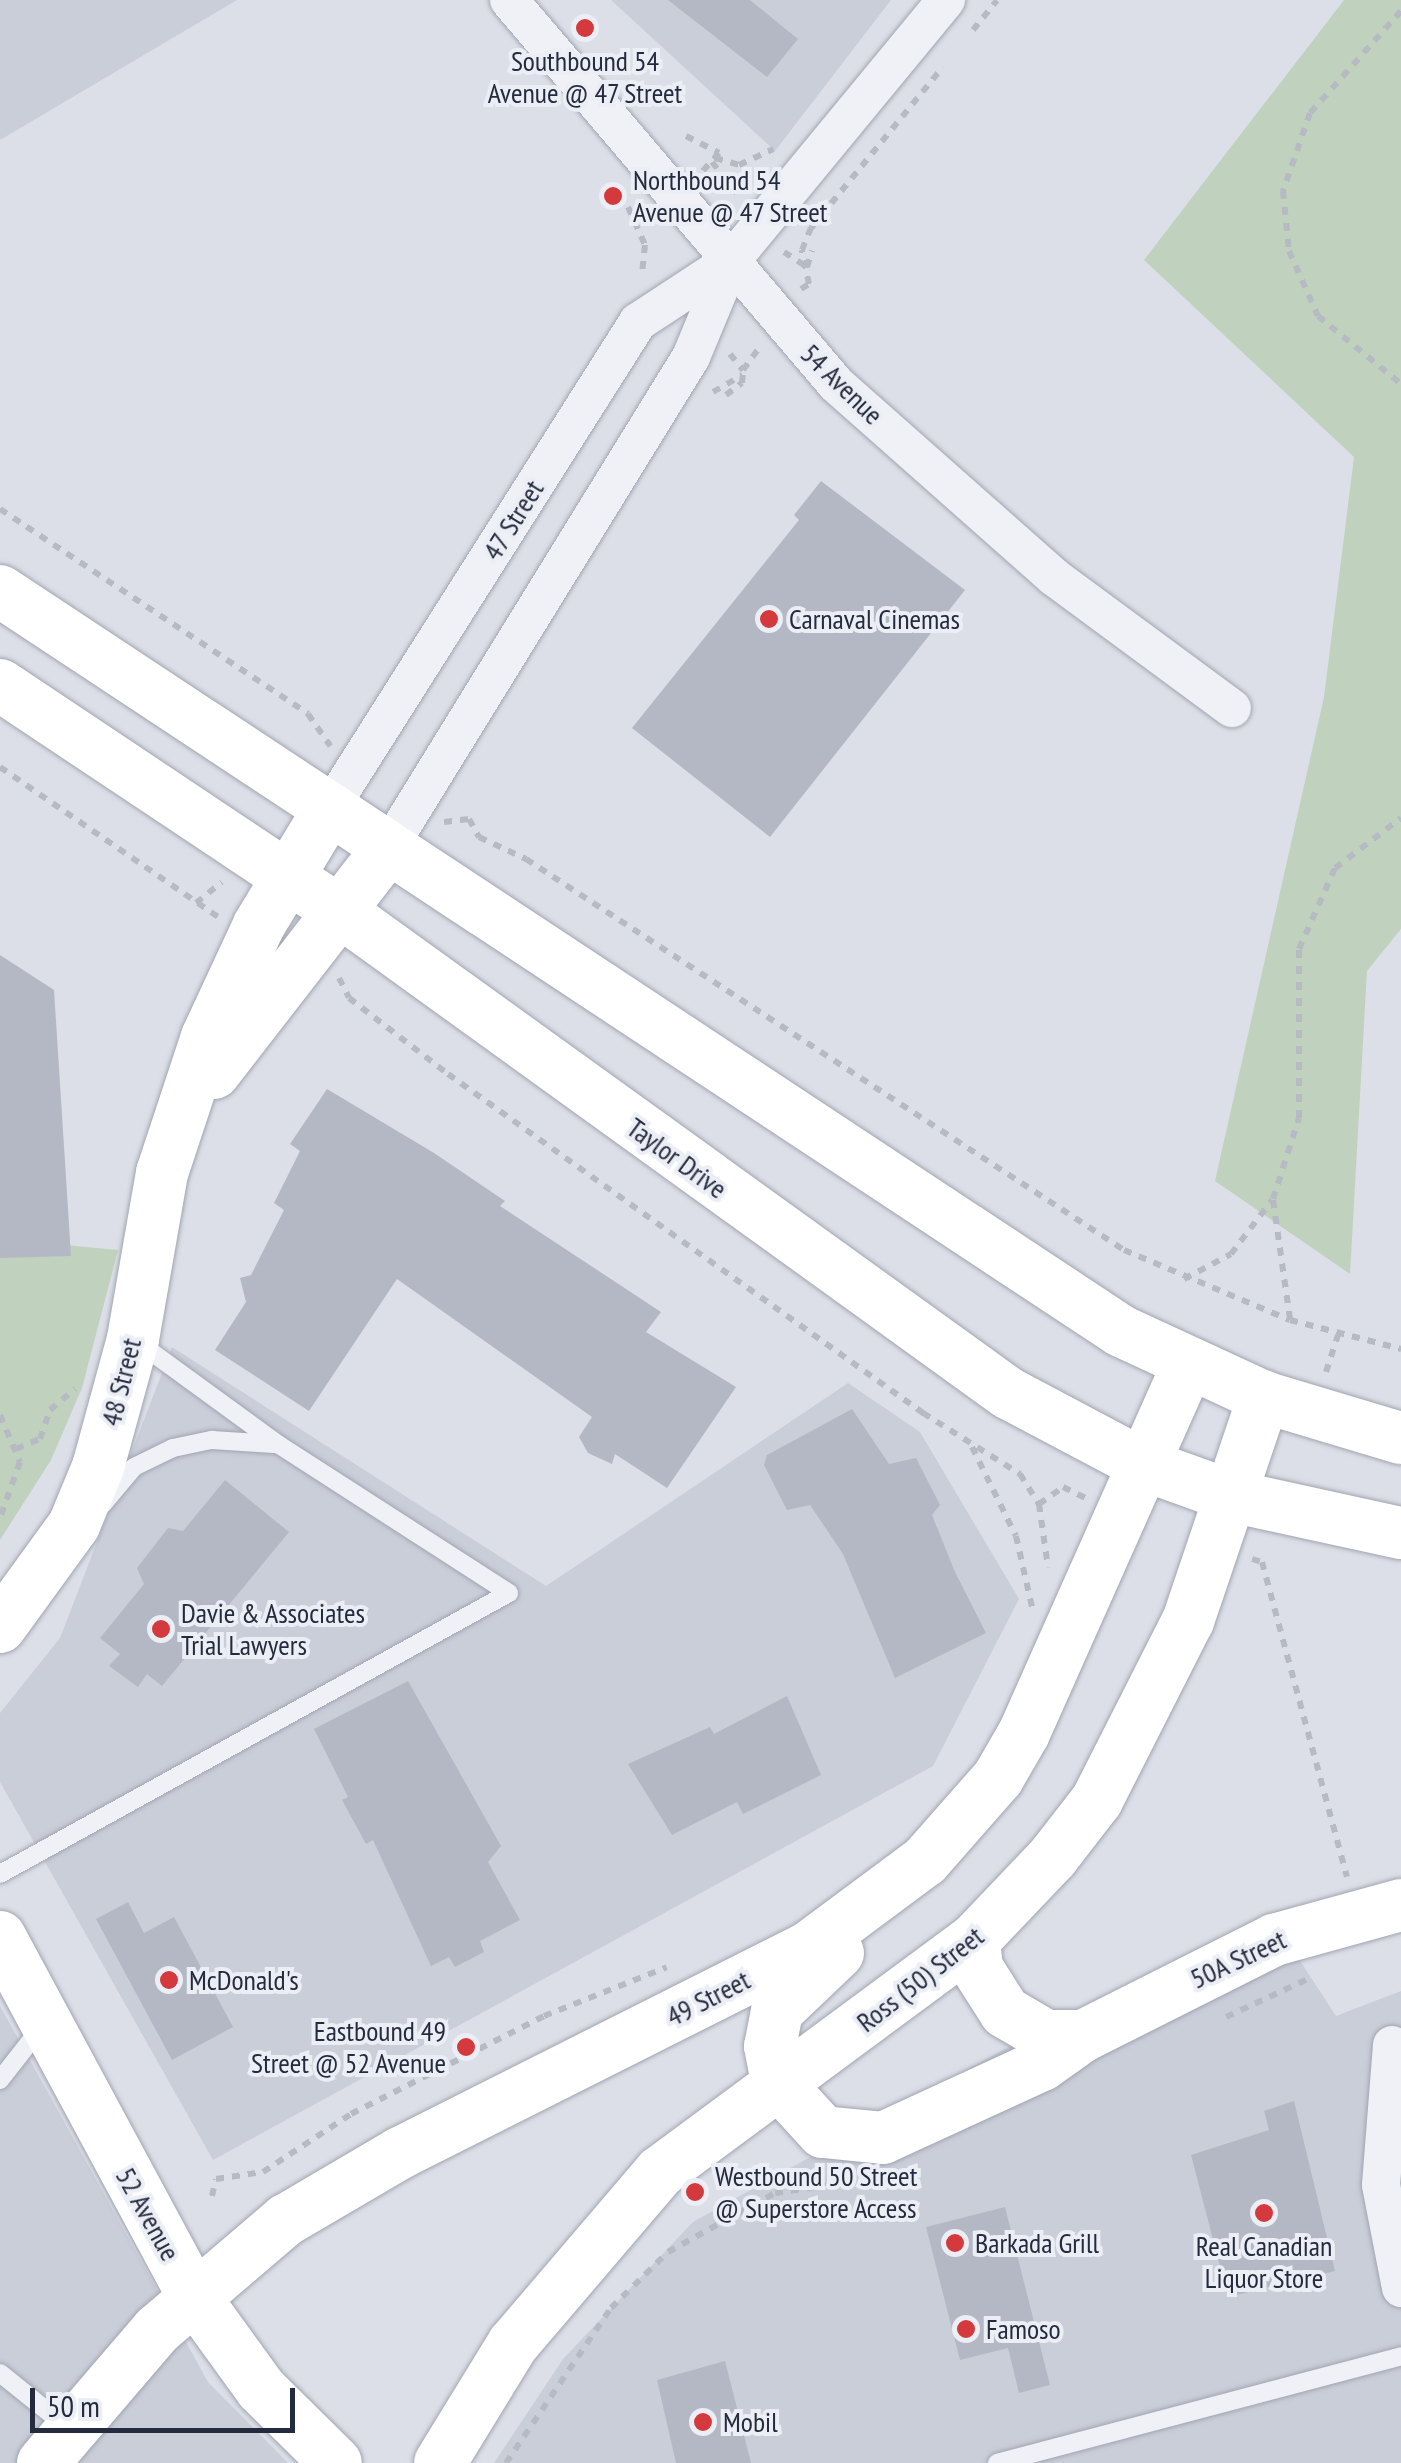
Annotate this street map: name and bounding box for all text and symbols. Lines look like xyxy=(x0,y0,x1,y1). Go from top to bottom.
marker: Southbound 54 Avenue @ 47 Street xyxy=(574,17,596,39)
place label: Southbound 54 Avenue @ 47 Street xyxy=(487,44,683,110)
place label: Northbound 54 Avenue @ 47 Street xyxy=(633,163,829,229)
marker: Northbound 54 Avenue @ 47 Street xyxy=(602,185,624,207)
street label: 54 Avenue xyxy=(794,337,890,431)
street label: 47 Street xyxy=(475,473,551,567)
place label: Carnaval Cinemas xyxy=(789,602,960,636)
marker: Carnaval Cinemas xyxy=(758,608,780,630)
street label: Taylor Drive xyxy=(621,1111,733,1205)
street label: 48 Street xyxy=(94,1335,148,1429)
place label: Davie & Associates Trial Lawyers xyxy=(181,1596,366,1662)
marker: Davie & Associates Trial Lawyers xyxy=(150,1618,172,1640)
street label: Ross (50) Street xyxy=(850,1919,990,2039)
street label: 50A Street xyxy=(1185,1922,1291,1996)
place label: McDonald's xyxy=(189,1963,299,1997)
street label: 49 Street xyxy=(661,1963,755,2033)
marker: McDonald's xyxy=(158,1969,180,1991)
place label: Eastbound 49 Street @ 52 Avenue xyxy=(250,2014,446,2080)
marker: Eastbound 49 Street @ 52 Avenue xyxy=(455,2036,477,2058)
place label: Westbound 50 Street @ Superstore Access xyxy=(715,2159,917,2225)
street label: 52 Avenue xyxy=(109,2161,187,2267)
marker: Westbound 50 Street @ Superstore Access xyxy=(684,2181,706,2203)
marker: Real Canadian Liquor Store xyxy=(1253,2202,1275,2224)
place label: Barkada Grill xyxy=(975,2226,1099,2260)
place label: Real Canadian Liquor Store xyxy=(1196,2229,1332,2295)
marker: Barkada Grill xyxy=(944,2232,966,2254)
place label: Famoso xyxy=(986,2312,1061,2346)
marker: Famoso xyxy=(955,2318,977,2340)
scale bar xyxy=(35,2368,300,2430)
text: 50 m xyxy=(47,2386,100,2425)
place label: Mobil xyxy=(723,2405,778,2439)
marker: Mobil xyxy=(692,2411,714,2433)

